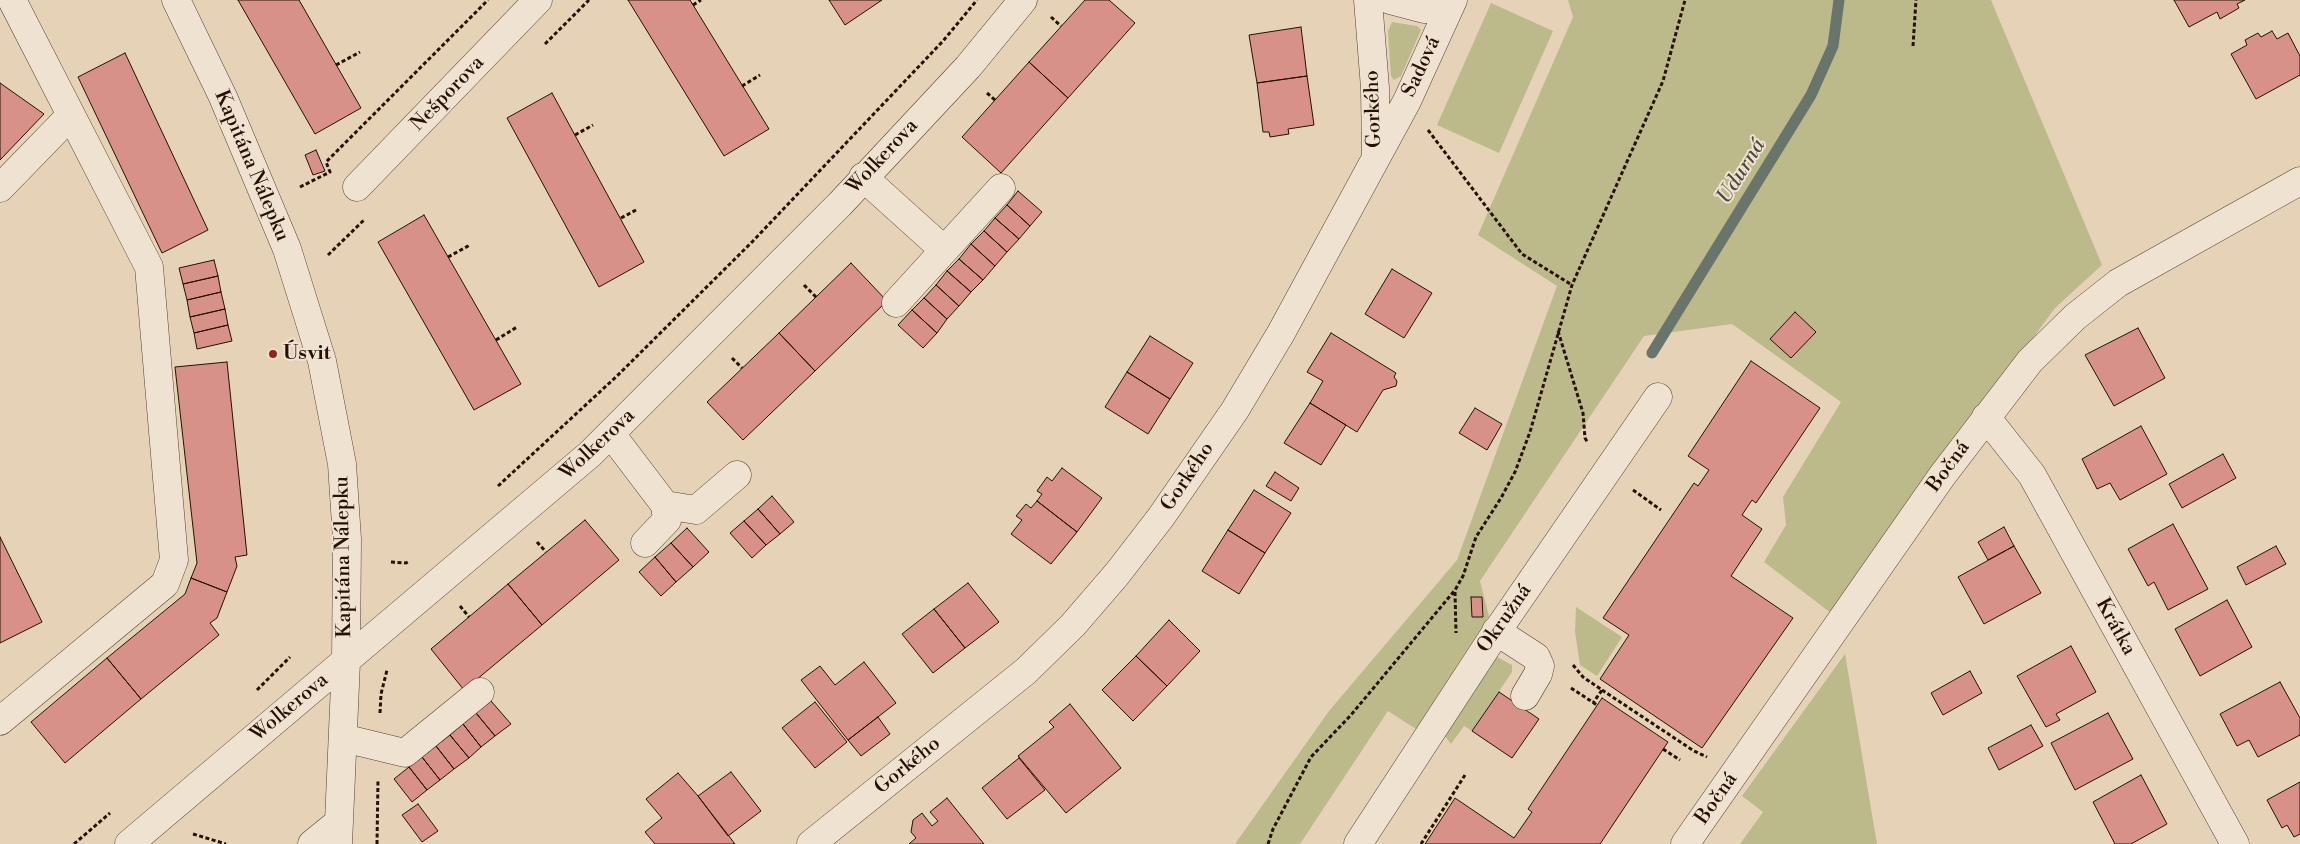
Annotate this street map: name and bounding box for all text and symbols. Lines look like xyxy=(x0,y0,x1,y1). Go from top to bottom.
street label: Sadová xyxy=(1398,33,1446,101)
street label: Nešporova xyxy=(406,51,490,137)
street label: Gorkého xyxy=(1361,70,1387,148)
street label: Kapitána Nálepku xyxy=(208,87,294,245)
street label: Wolkerova xyxy=(842,115,924,199)
water label: Udurná xyxy=(1712,135,1772,209)
place label: Úsvit xyxy=(283,342,331,366)
marker: Úsvit xyxy=(267,348,279,360)
street label: Wolkerova xyxy=(556,404,640,486)
street label: Bočná xyxy=(1922,437,1976,497)
street label: Gorkého xyxy=(1156,438,1220,516)
street label: Kapitána Nálepku xyxy=(331,476,357,638)
street label: Okružná xyxy=(1473,580,1537,658)
street label: Krátka xyxy=(2090,594,2140,660)
street label: Wolkerova xyxy=(246,669,334,747)
street label: Gorkého xyxy=(870,732,946,800)
street label: Bočná xyxy=(1691,769,1743,829)

